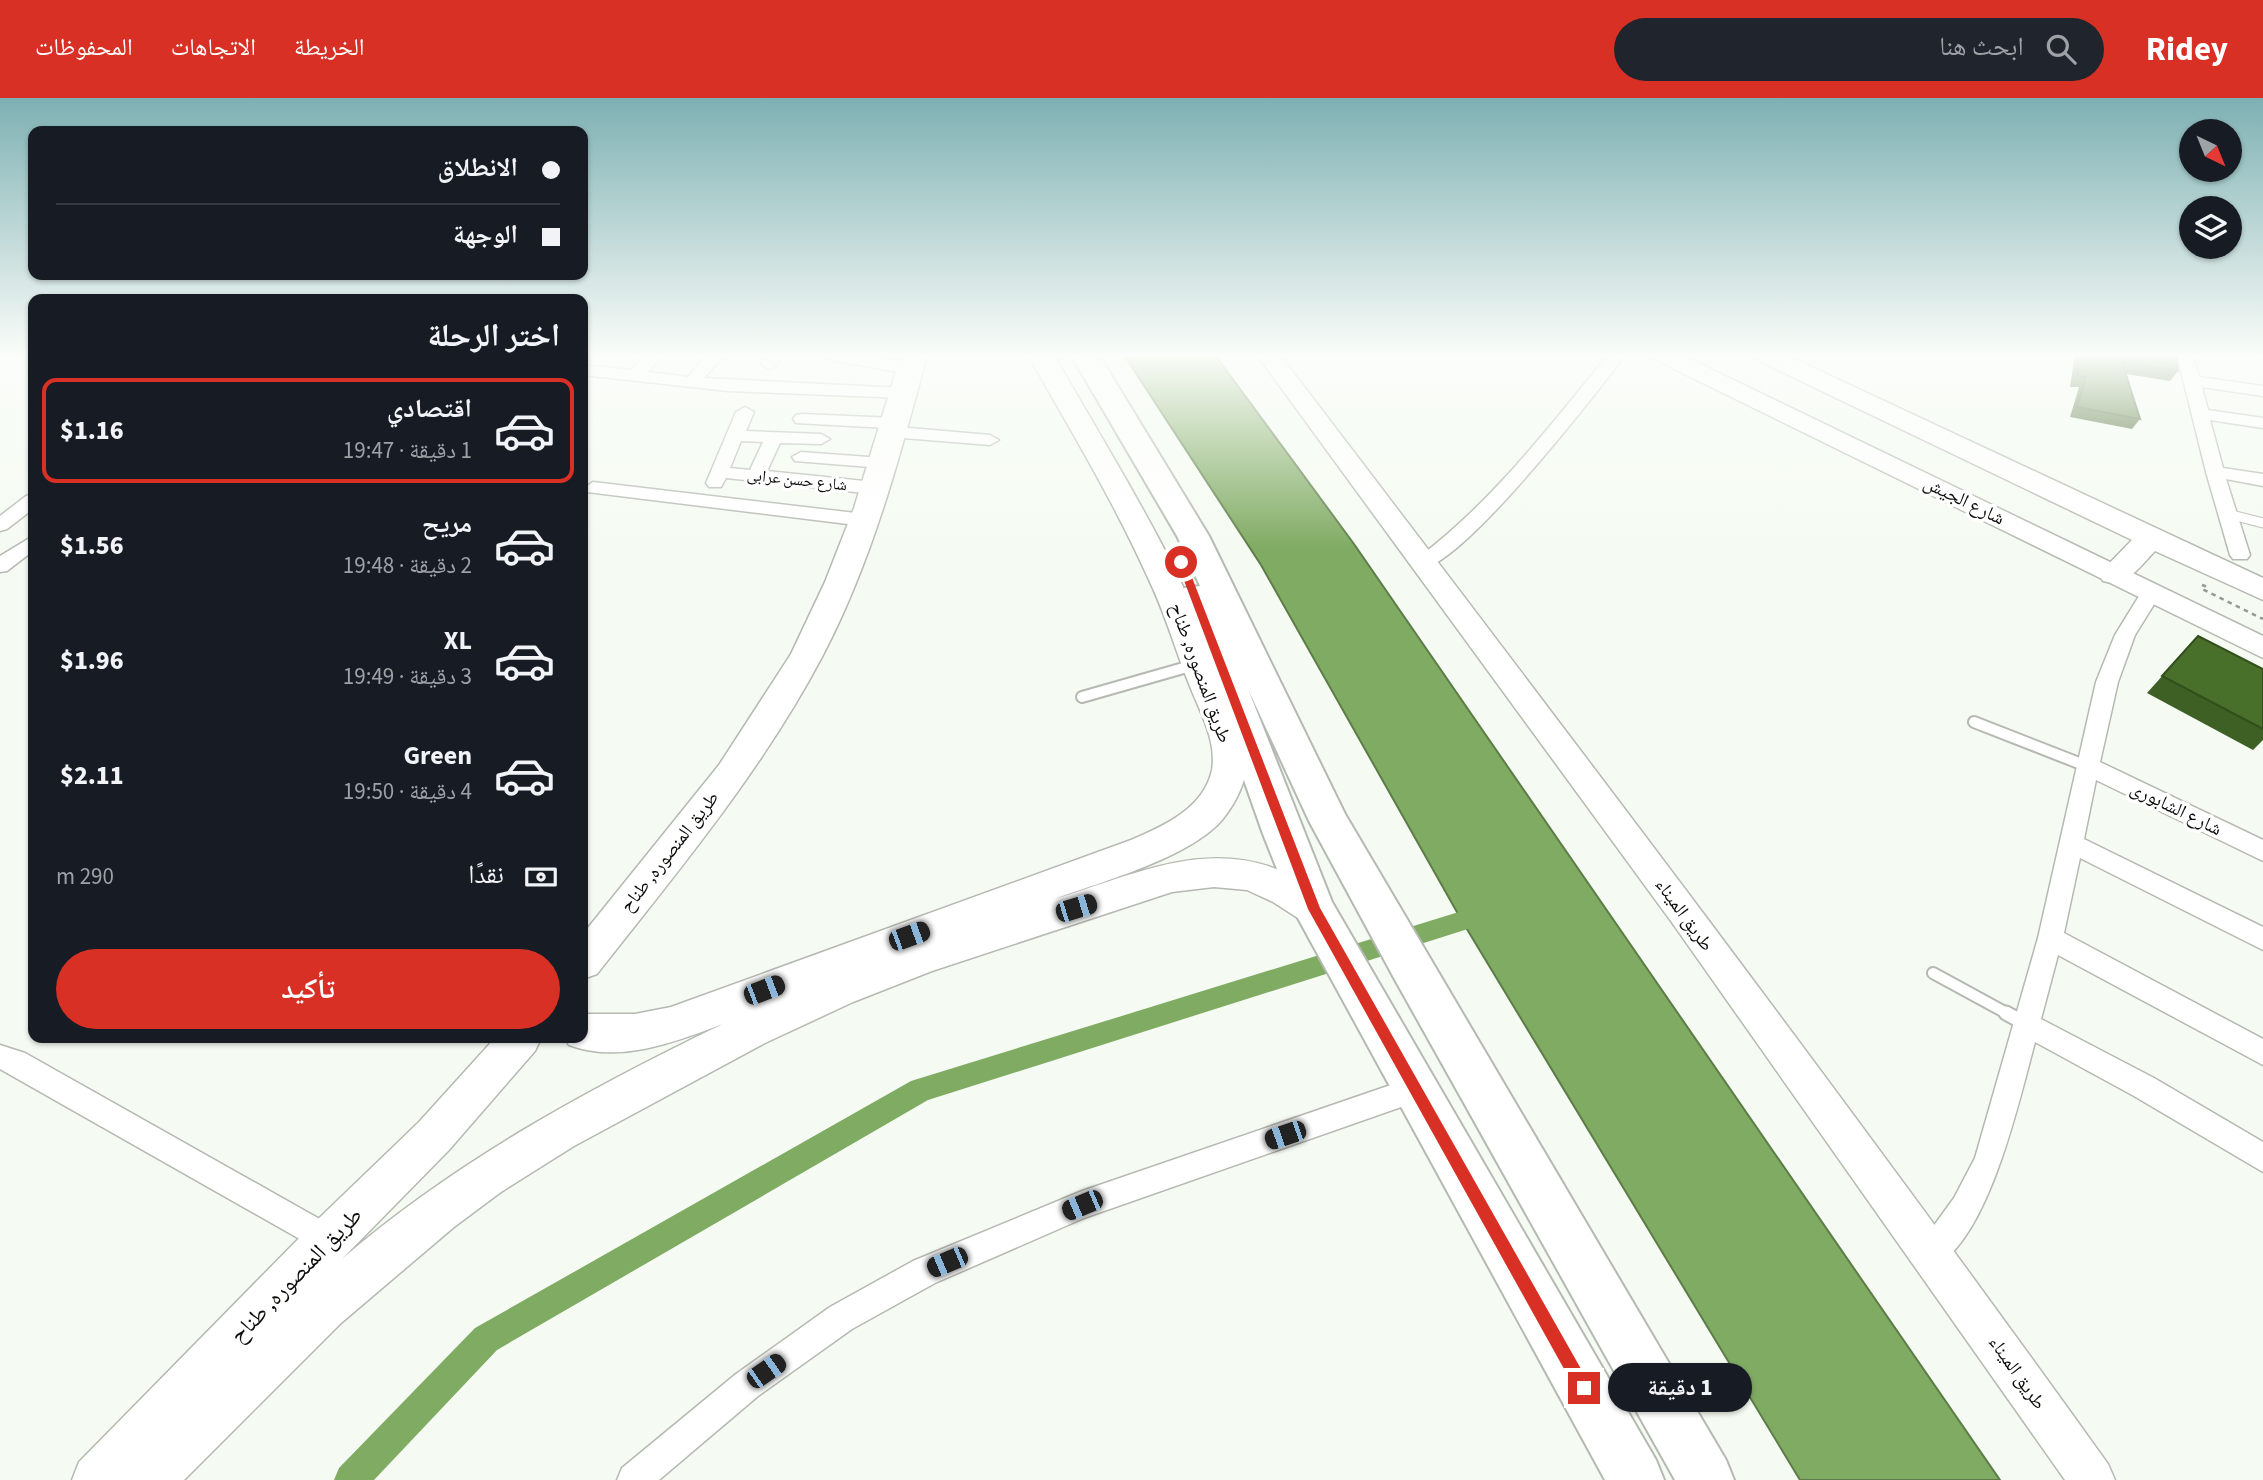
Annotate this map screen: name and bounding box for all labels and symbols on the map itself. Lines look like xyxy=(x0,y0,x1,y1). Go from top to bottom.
north arrow xyxy=(2179,119,2242,182)
street label: شارع حسن عرابى xyxy=(746,464,848,496)
street label: شارع الجيش xyxy=(1919,470,2009,532)
route start xyxy=(1165,546,1197,578)
street label: طريق المنصوره, طناح xyxy=(1162,599,1238,747)
street label: شارع الشابورى xyxy=(2126,775,2226,843)
street label: طريق المنصوره, طناح xyxy=(614,786,726,918)
street label: طريق الميناء xyxy=(1648,873,1720,957)
car xyxy=(1053,892,1100,924)
car xyxy=(886,919,933,953)
car xyxy=(741,973,788,1007)
car xyxy=(1262,1118,1309,1152)
car xyxy=(1059,1187,1106,1223)
street label: طريق المنصوره, طناح xyxy=(222,1200,370,1350)
car xyxy=(924,1244,971,1280)
street label: طريق الميناء xyxy=(1982,1331,2052,1415)
car xyxy=(743,1350,790,1392)
callout: 1 دقيقة xyxy=(1608,1364,1752,1412)
route end xyxy=(1568,1372,1600,1404)

